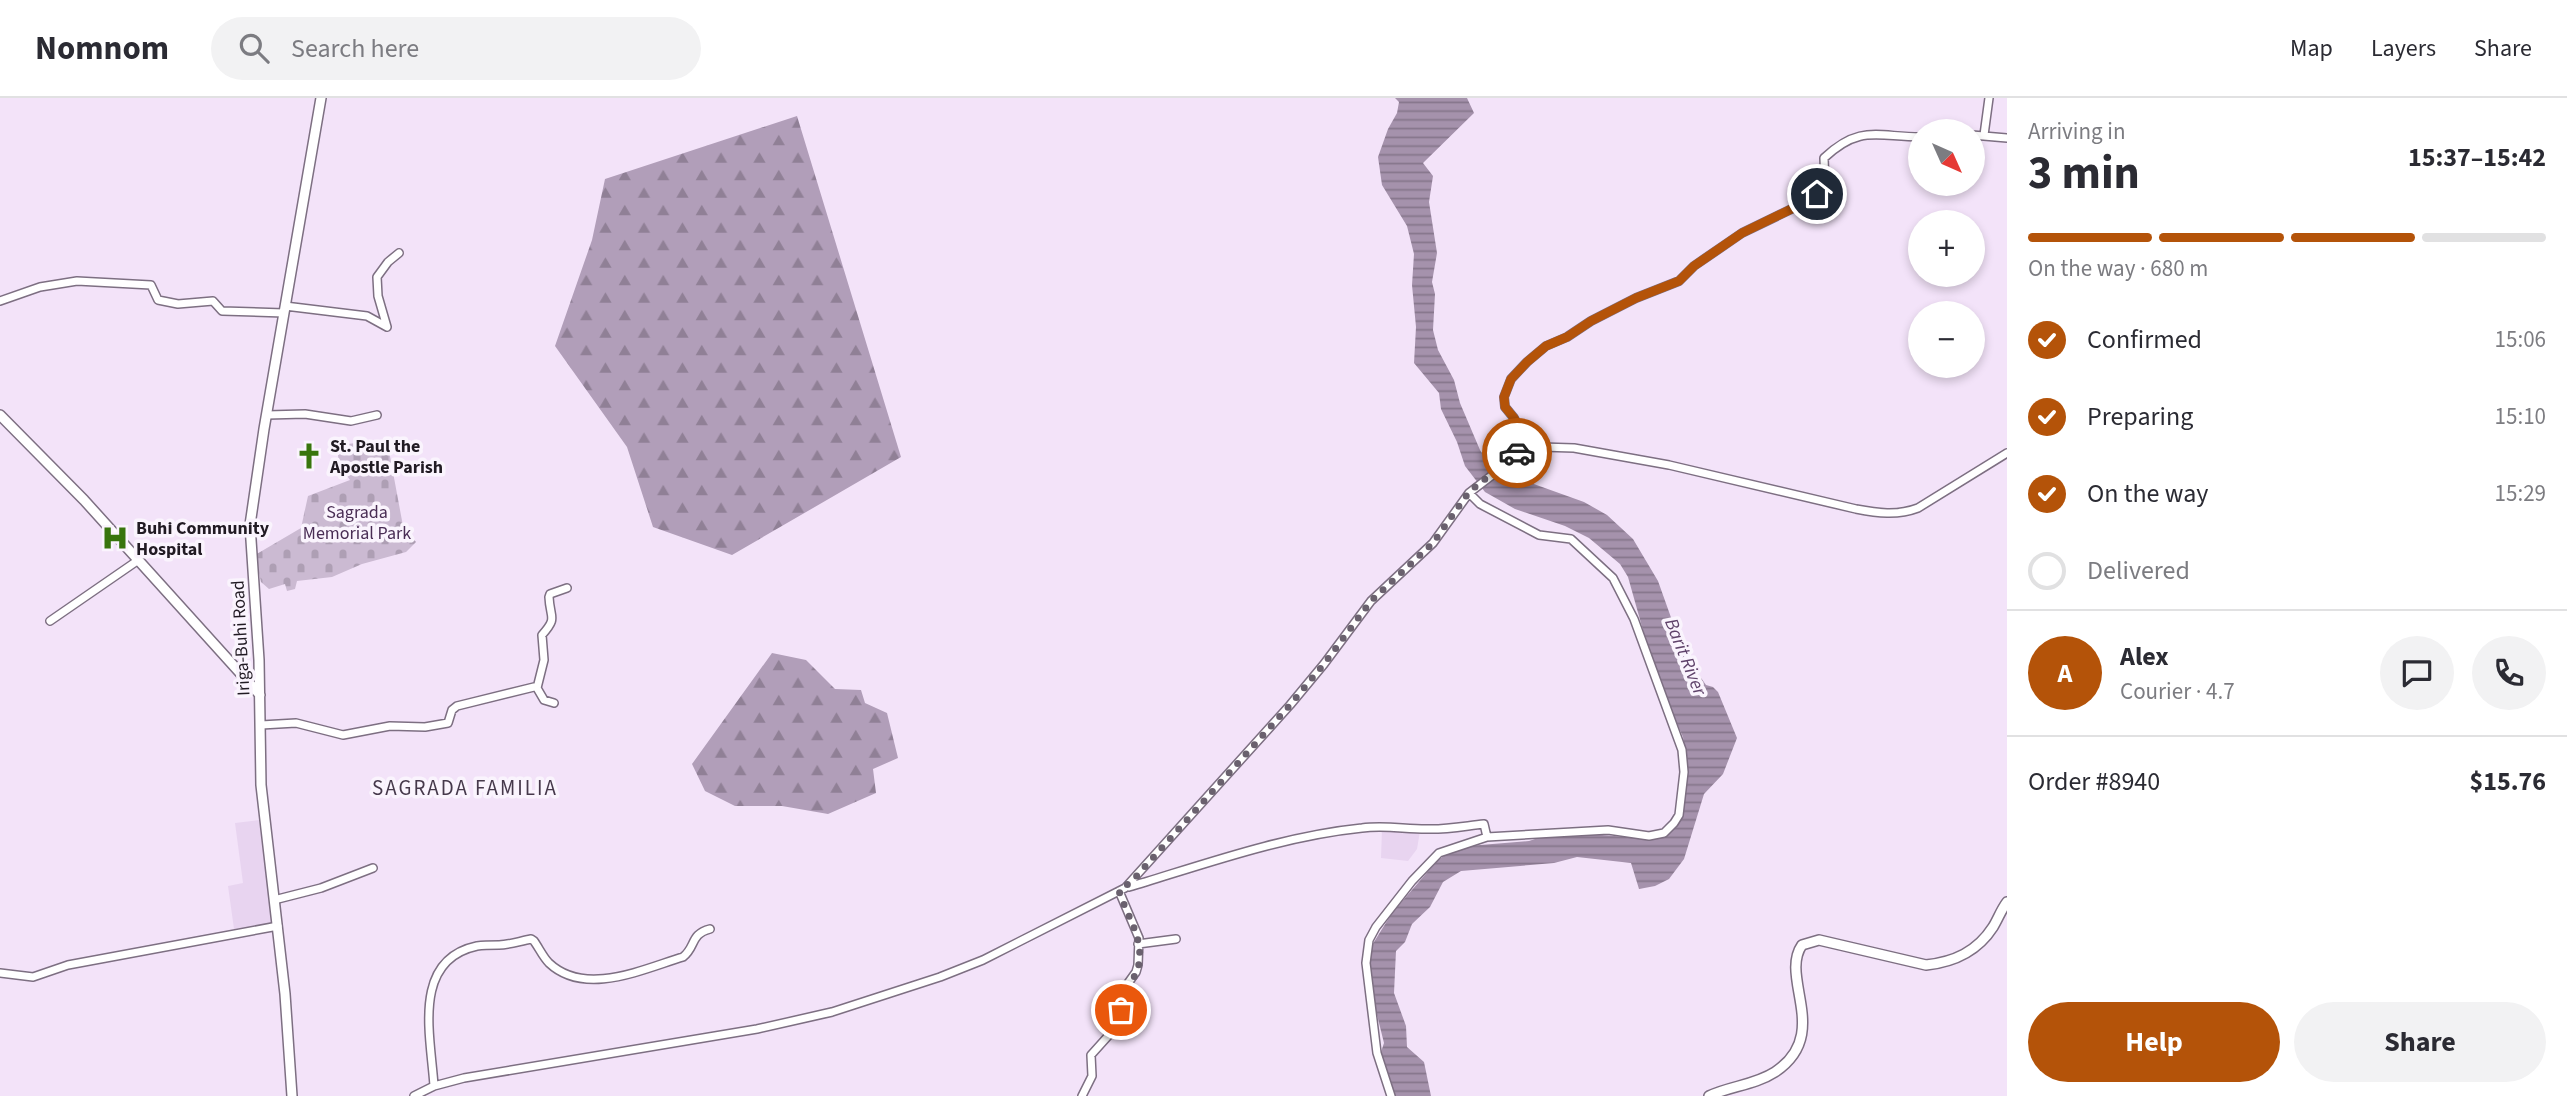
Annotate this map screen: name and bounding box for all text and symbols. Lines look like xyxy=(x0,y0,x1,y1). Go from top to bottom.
search box xyxy=(211,17,701,80)
text: Nomnom xyxy=(35,25,169,72)
icon: search xyxy=(235,29,273,67)
text: Search here xyxy=(291,30,419,67)
text: Map xyxy=(2290,31,2333,66)
text: Layers xyxy=(2371,31,2436,66)
text: Share xyxy=(2474,31,2532,66)
text: Arriving in xyxy=(2028,115,2126,148)
north arrow xyxy=(1908,119,1984,196)
map controls xyxy=(1908,119,1985,378)
text: 15:37–15:42 xyxy=(2408,139,2546,176)
text: 3 min xyxy=(2028,141,2140,206)
pin xyxy=(1787,164,1847,224)
icon: home xyxy=(1798,175,1836,213)
button: + xyxy=(1908,210,1985,287)
text: On the way · 680 m xyxy=(2028,252,2208,285)
button: − xyxy=(1908,301,1985,378)
icon: check xyxy=(2028,321,2066,359)
text: Confirmed xyxy=(2087,321,2202,358)
text: 15:06 xyxy=(2495,323,2546,356)
icon: check xyxy=(2028,398,2066,436)
text: Preparing xyxy=(2087,398,2193,435)
text: 15:10 xyxy=(2495,400,2546,433)
courier xyxy=(1482,418,1552,488)
place label: St. Paul the Apostle Parish xyxy=(329,434,443,480)
icon: car xyxy=(1498,434,1536,472)
church icon: St. Paul the Apostle Parish xyxy=(294,441,324,471)
icon: check xyxy=(2028,475,2066,513)
text: On the way xyxy=(2087,475,2208,512)
text: 15:29 xyxy=(2495,477,2546,510)
park label: Sagrada Memorial Park xyxy=(303,500,411,546)
place label: Buhi Community Hospital xyxy=(136,516,270,562)
hospital icon: Buhi Community Hospital xyxy=(100,523,130,553)
text: Delivered xyxy=(2087,552,2190,589)
street label: Iriga-Buhi Road xyxy=(225,580,257,696)
water label: Barit River xyxy=(1657,614,1713,701)
button: chat xyxy=(2380,636,2454,710)
button: phone xyxy=(2472,636,2546,710)
text: Alex xyxy=(2120,638,2169,675)
text: A xyxy=(2058,655,2072,692)
text: Courier · 4.7 xyxy=(2120,675,2235,708)
text: Order #8940 xyxy=(2028,763,2160,800)
text: $15.76 xyxy=(2470,763,2546,800)
district label: SAGRADA FAMILIA xyxy=(372,773,558,803)
pin xyxy=(1091,980,1151,1040)
icon: bag xyxy=(1102,991,1140,1029)
button: Help xyxy=(2028,1002,2280,1082)
button: Share xyxy=(2294,1002,2546,1082)

